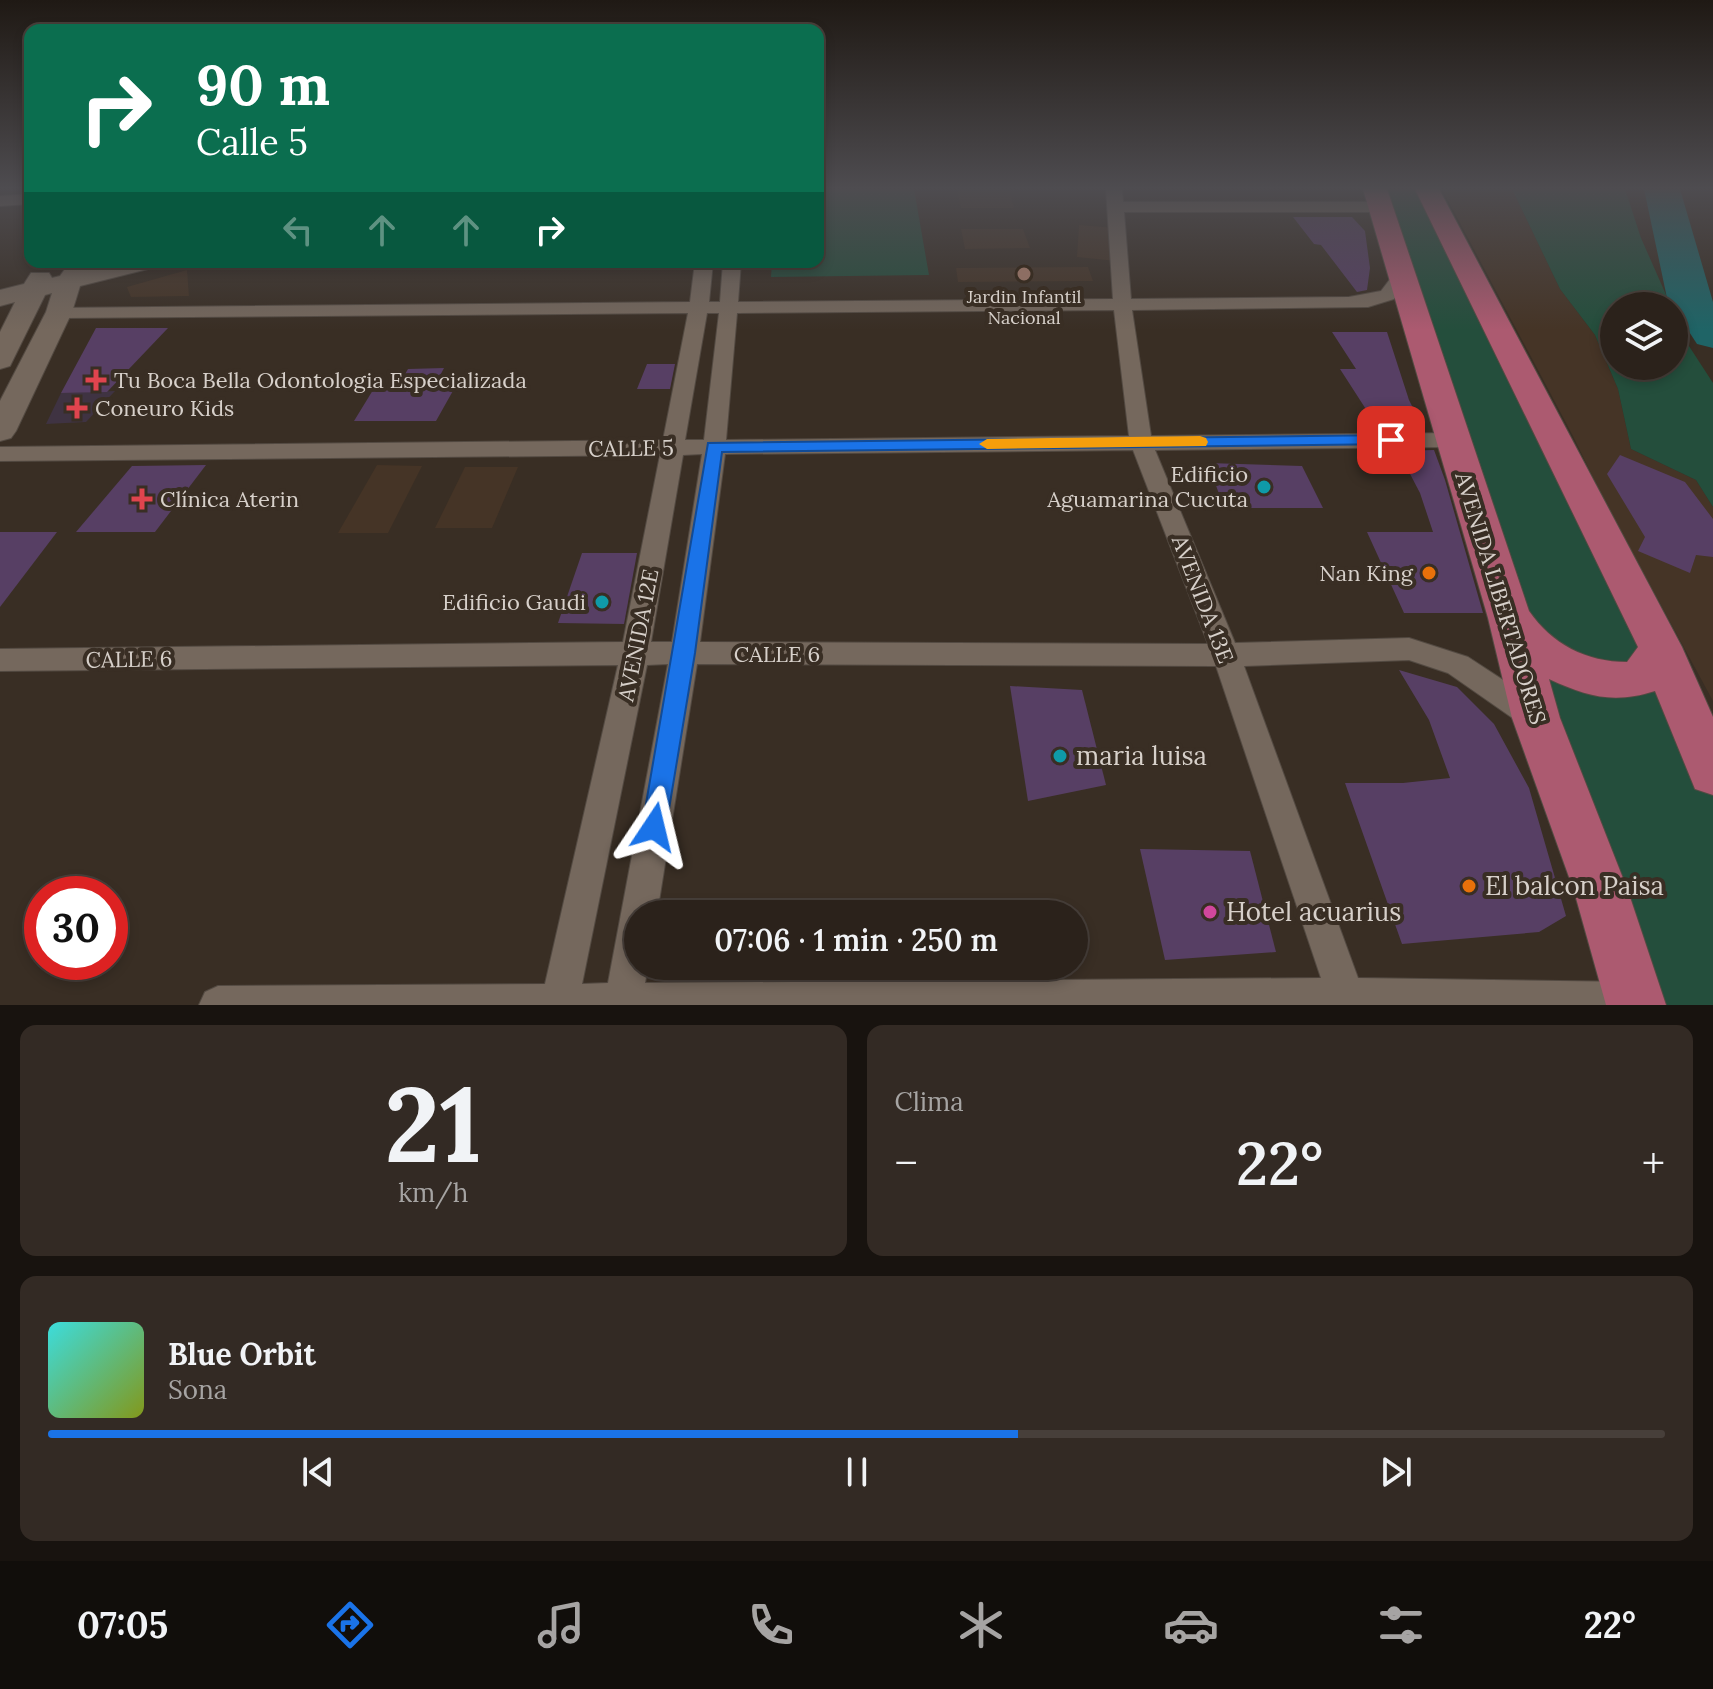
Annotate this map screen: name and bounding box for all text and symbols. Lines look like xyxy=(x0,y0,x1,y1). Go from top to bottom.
text: 90 m xyxy=(196,49,330,120)
icon: right xyxy=(64,56,168,160)
text: Calle 5 xyxy=(196,119,308,165)
icon: left xyxy=(276,208,320,252)
icon: ahead xyxy=(360,208,404,252)
icon: ahead xyxy=(444,208,488,252)
icon: right xyxy=(528,208,572,252)
marker: Jardin Infantil Nacional xyxy=(1015,265,1033,283)
place label: Jardin Infantil Nacional xyxy=(966,285,1081,329)
map controls xyxy=(1600,292,1688,380)
button: layers xyxy=(1600,292,1688,380)
place label: Tu Boca Bella Odontologia Especializada xyxy=(114,366,527,394)
marker: Tu Boca Bella Odontologia Especializada xyxy=(85,369,107,391)
place label: Coneuro Kids xyxy=(95,394,234,422)
marker: Coneuro Kids xyxy=(66,397,88,419)
pin xyxy=(1357,406,1425,474)
icon: arrive xyxy=(1369,418,1413,462)
street label: CALLE 5 xyxy=(588,433,674,463)
place label: Edificio Aguamarina Cucuta xyxy=(1046,460,1248,513)
street label: AVENIDA LIBERTADORES xyxy=(1449,467,1553,728)
marker: Edificio Aguamarina Cucuta xyxy=(1255,478,1273,496)
place label: Clínica Aterin xyxy=(160,485,299,513)
marker: Clínica Aterin xyxy=(131,488,153,510)
street label: AVENIDA 13E xyxy=(1165,530,1240,667)
place label: Nan King xyxy=(1319,559,1414,587)
marker: Nan King xyxy=(1420,564,1438,582)
street label: AVENIDA 12E xyxy=(611,566,665,705)
place label: Edificio Gaudi xyxy=(442,588,586,616)
marker: Edificio Gaudi xyxy=(593,593,611,611)
street label: CALLE 6 xyxy=(734,640,820,668)
street label: CALLE 6 xyxy=(85,644,173,674)
place label: maria luisa xyxy=(1076,739,1207,772)
marker: maria luisa xyxy=(1051,747,1069,765)
position arrow xyxy=(612,785,696,869)
place label: El balcon Paisa xyxy=(1485,869,1664,902)
speed limit sign: 30 xyxy=(24,876,128,980)
marker: El balcon Paisa xyxy=(1460,877,1478,895)
place label: Hotel acuarius xyxy=(1226,895,1401,928)
marker: Hotel acuarius xyxy=(1201,903,1219,921)
text: 07:06 · 1 min · 250 m xyxy=(714,921,998,959)
text: 21 xyxy=(384,1057,482,1190)
text: Clima xyxy=(895,1085,964,1118)
text: 22° xyxy=(1236,1125,1323,1201)
text: − xyxy=(895,1135,918,1191)
text: + xyxy=(1642,1135,1665,1191)
text: km/h xyxy=(398,1176,468,1209)
text: Blue Orbit xyxy=(168,1335,316,1373)
text: Sona xyxy=(168,1373,227,1406)
icon: previous xyxy=(296,1450,340,1494)
icon: pause xyxy=(835,1450,879,1494)
icon: next xyxy=(1374,1450,1418,1494)
icon: directions xyxy=(322,1597,378,1653)
icon: music xyxy=(533,1597,589,1653)
icon: phone xyxy=(743,1597,799,1653)
icon: climate xyxy=(953,1597,1009,1653)
icon: car xyxy=(1163,1597,1219,1653)
icon: filters xyxy=(1373,1597,1429,1653)
text: 07:05 xyxy=(77,1602,168,1648)
text: 22° xyxy=(1584,1602,1636,1648)

